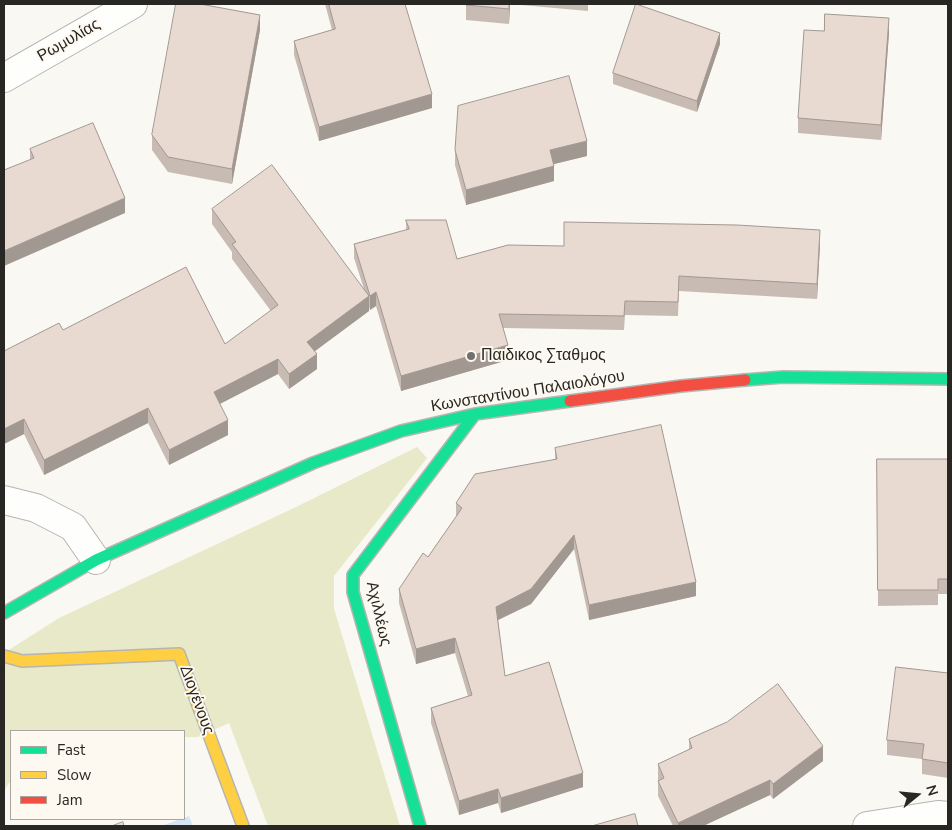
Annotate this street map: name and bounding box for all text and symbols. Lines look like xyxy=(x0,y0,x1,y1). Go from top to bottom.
street label: Ρωμυλίας xyxy=(34,15,104,67)
place label: Παιδικος Σταθμος xyxy=(481,346,606,366)
marker: Παιδικος Σταθμος xyxy=(465,350,477,362)
street label: Κωνσταντίνου Παλαιολόγου xyxy=(430,367,626,417)
street label: Αχιλλέως xyxy=(361,580,395,648)
street label: Διογένους xyxy=(175,663,217,737)
legend xyxy=(10,730,185,820)
text: Fast xyxy=(57,740,85,760)
text: Slow xyxy=(57,765,91,785)
north arrow xyxy=(892,770,942,820)
text: N xyxy=(921,783,942,798)
text: Jam xyxy=(57,790,83,810)

